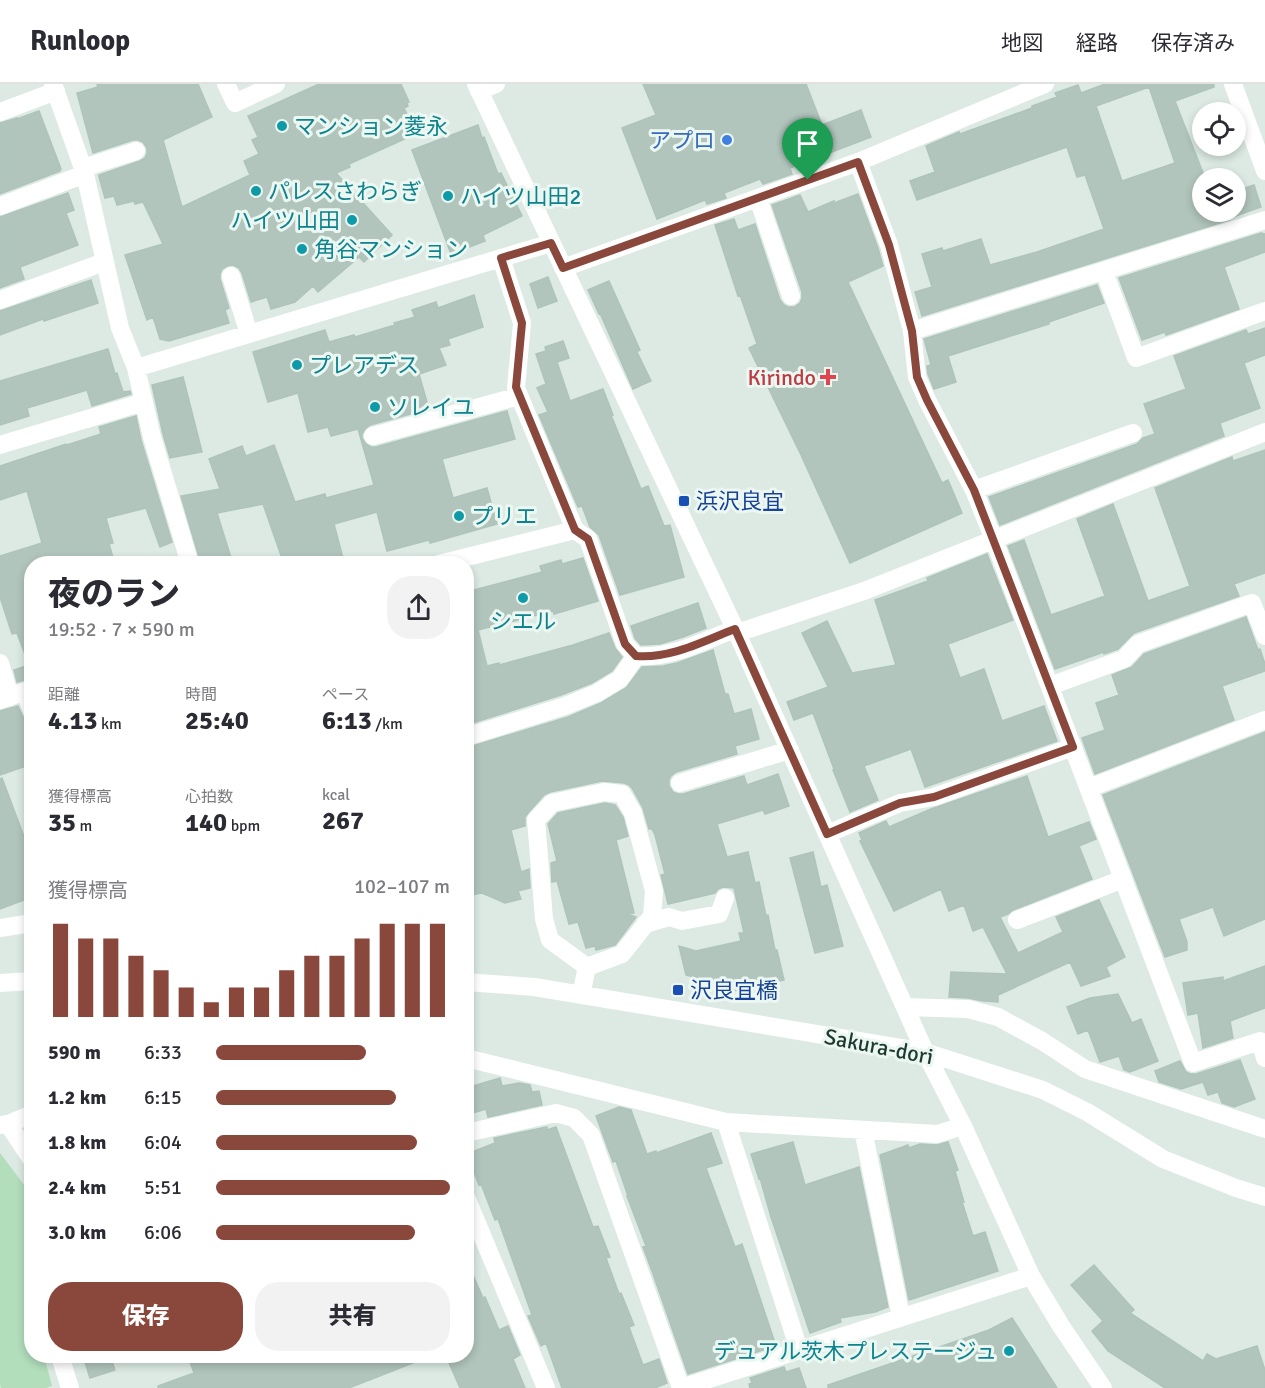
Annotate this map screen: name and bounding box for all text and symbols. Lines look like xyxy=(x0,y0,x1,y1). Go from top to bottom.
text: Runloop xyxy=(30,24,130,58)
text: 地図 xyxy=(1001,30,1043,56)
text: 経路 xyxy=(1076,30,1118,56)
text: 保存済み xyxy=(1151,30,1235,56)
map controls xyxy=(1192,102,1246,222)
button: locate xyxy=(1192,102,1246,156)
place label: マンション菱永 xyxy=(294,113,448,140)
pin xyxy=(782,118,833,180)
marker: マンション菱永 xyxy=(275,119,289,133)
place label: アプロ xyxy=(649,127,715,154)
icon: arrive xyxy=(791,127,824,160)
marker: アプロ xyxy=(720,133,734,147)
button: layers xyxy=(1192,168,1246,222)
place label: パレスさわらぎ xyxy=(268,178,422,205)
place label: ハイツ山田2 xyxy=(460,183,581,210)
marker: パレスさわらぎ xyxy=(249,184,263,198)
marker: ハイツ山田2 xyxy=(441,189,455,203)
place label: ハイツ山田 xyxy=(230,207,340,234)
marker: ハイツ山田 xyxy=(345,213,359,227)
place label: 角谷マンション xyxy=(314,236,468,263)
marker: 角谷マンション xyxy=(295,242,309,256)
place label: プレアデス xyxy=(309,352,419,379)
marker: プレアデス xyxy=(290,358,304,372)
place label: Kirindo xyxy=(747,364,816,391)
marker: Kirindo xyxy=(821,370,835,384)
place label: ソレイユ xyxy=(387,394,475,421)
marker: ソレイユ xyxy=(368,400,382,414)
place label: 浜沢良宜 xyxy=(696,488,784,515)
marker: 浜沢良宜 xyxy=(677,494,691,508)
place label: プリエ xyxy=(471,503,537,530)
marker: プリエ xyxy=(452,509,466,523)
text: 夜のラン xyxy=(48,574,180,615)
button: share xyxy=(387,576,450,639)
marker: シエル xyxy=(516,591,530,605)
place label: シエル xyxy=(490,608,556,635)
text: 19:52 · 7 × 590 m xyxy=(48,617,195,642)
text: 距離 xyxy=(48,685,80,705)
text: 時間 xyxy=(185,685,217,705)
text: ペース xyxy=(322,685,369,705)
text: 4.13 xyxy=(48,705,98,737)
text: 25:40 xyxy=(185,705,249,737)
text: 6:13 xyxy=(322,705,372,737)
text: km xyxy=(98,714,122,734)
text: /km xyxy=(372,714,403,734)
text: kcal xyxy=(322,785,350,805)
text: 獲得標高 xyxy=(48,787,112,807)
text: 心拍数 xyxy=(185,787,233,807)
text: 267 xyxy=(322,805,364,837)
text: 35 xyxy=(48,807,76,839)
text: 140 xyxy=(185,807,227,839)
text: m xyxy=(76,816,92,836)
text: bpm xyxy=(227,816,260,836)
text: 102–107 m xyxy=(354,874,450,899)
text: 獲得標高 xyxy=(48,878,128,903)
place label: 沢良宜橋 xyxy=(690,977,778,1004)
marker: 沢良宜橋 xyxy=(671,983,685,997)
street label: Sakura-dori xyxy=(822,1023,936,1070)
text: 590 m xyxy=(48,1040,101,1065)
text: 6:33 xyxy=(144,1040,182,1065)
text: 1.2 km xyxy=(48,1085,106,1110)
text: 6:15 xyxy=(144,1085,182,1110)
text: 1.8 km xyxy=(48,1130,106,1155)
text: 6:04 xyxy=(144,1130,182,1155)
text: 2.4 km xyxy=(48,1175,106,1200)
text: 5:51 xyxy=(144,1175,182,1200)
text: 3.0 km xyxy=(48,1220,106,1245)
text: 6:06 xyxy=(144,1220,182,1245)
button: 保存 xyxy=(48,1282,243,1351)
button: 共有 xyxy=(255,1282,450,1351)
place label: デュアル茨木プレステージュ xyxy=(714,1338,997,1365)
marker: デュアル茨木プレステージュ xyxy=(1002,1344,1016,1358)

